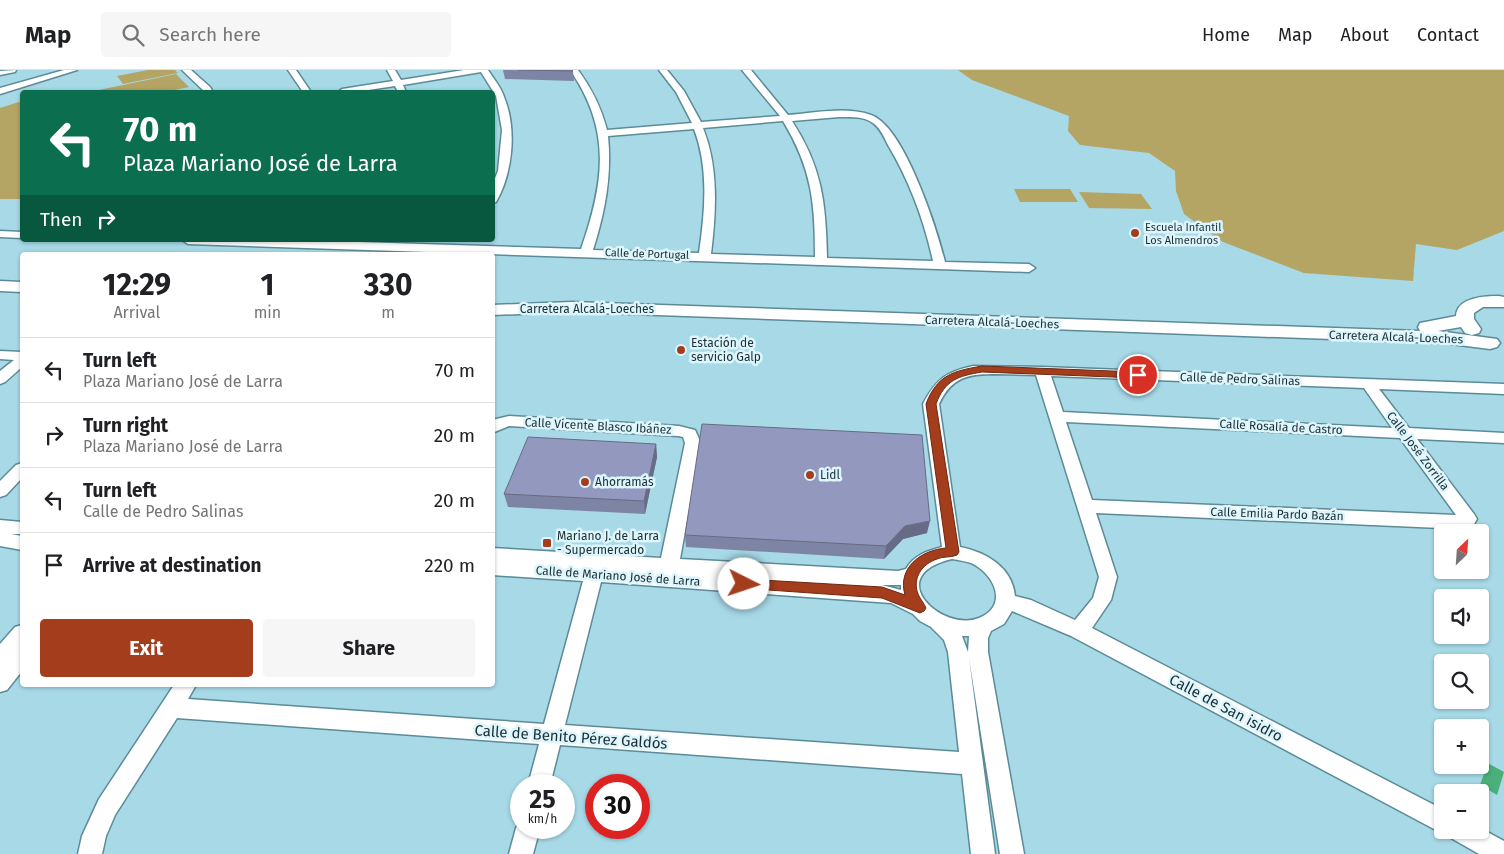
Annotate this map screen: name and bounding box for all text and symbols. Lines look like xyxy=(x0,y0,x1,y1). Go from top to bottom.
search box xyxy=(101,12,451,57)
text: Map xyxy=(25,21,71,49)
icon: search xyxy=(119,21,147,49)
text: Search here xyxy=(159,23,261,46)
text: Home xyxy=(1202,24,1250,46)
text: Map xyxy=(1278,24,1312,46)
text: About xyxy=(1340,24,1389,46)
text: Contact xyxy=(1417,24,1479,46)
text: 70 m xyxy=(123,108,197,150)
icon: left xyxy=(40,110,105,175)
text: Plaza Mariano José de Larra xyxy=(123,150,398,177)
icon: right xyxy=(92,205,120,233)
text: Then xyxy=(40,208,82,231)
place label: Escuela Infantil Los Almendros xyxy=(1145,221,1221,247)
marker: Escuela Infantil Los Almendros xyxy=(1129,227,1141,239)
street label: Calle de Portugal xyxy=(605,246,689,262)
text: 12:29 xyxy=(103,267,171,303)
text: 1 xyxy=(260,267,274,303)
text: 330 xyxy=(364,267,413,303)
street label: Carretera Alcalá-Loeches xyxy=(520,302,655,316)
text: Arrival xyxy=(113,303,160,322)
text: min xyxy=(254,303,281,322)
text: m xyxy=(381,303,395,322)
street label: Carretera Alcalá-Loeches xyxy=(925,313,1060,331)
street label: Carretera Alcalá-Loeches xyxy=(1329,328,1464,346)
place label: Estación de servicio Galp xyxy=(691,336,761,364)
marker: Estación de servicio Galp xyxy=(675,344,687,356)
text: Turn left xyxy=(83,349,157,372)
pin xyxy=(1117,354,1159,396)
icon: left xyxy=(40,356,68,384)
text: 70 m xyxy=(435,359,475,382)
icon: arrive xyxy=(1124,361,1152,389)
street label: Calle de Pedro Salinas xyxy=(1180,370,1301,388)
text: Plaza Mariano José de Larra xyxy=(83,372,283,391)
street label: Calle José Zorrilla xyxy=(1384,409,1452,493)
text: Turn right xyxy=(83,414,168,437)
street label: Calle Vicente Blasco Ibáñez xyxy=(524,415,672,437)
street label: Calle Rosalía de Castro xyxy=(1219,417,1343,437)
icon: right xyxy=(40,421,68,449)
text: 20 m xyxy=(434,424,475,447)
text: Plaza Mariano José de Larra xyxy=(83,437,283,456)
place label: Lidl xyxy=(820,468,841,482)
marker: Lidl xyxy=(804,469,816,481)
place label: Ahorramás xyxy=(595,475,654,489)
marker: Ahorramás xyxy=(579,476,591,488)
text: Turn left xyxy=(83,479,157,502)
icon: left xyxy=(40,486,68,514)
text: 20 m xyxy=(434,489,475,512)
text: Calle de Pedro Salinas xyxy=(83,502,243,521)
street label: Calle Emilia Pardo Bazán xyxy=(1210,505,1344,523)
north arrow xyxy=(1434,524,1489,579)
map controls xyxy=(1434,524,1489,839)
place label: Mariano J. de Larra - Supermercado xyxy=(557,529,659,557)
marker: Mariano J. de Larra - Supermercado xyxy=(541,537,553,549)
icon: arrive xyxy=(40,551,68,579)
text: Arrive at destination xyxy=(83,554,262,577)
text: 220 m xyxy=(424,554,475,577)
position arrow xyxy=(717,557,769,609)
street label: Calle de Mariano José de Larra xyxy=(535,563,701,589)
button: sound xyxy=(1434,589,1489,644)
button: Exit xyxy=(40,619,253,677)
button: Share xyxy=(263,619,475,677)
button: search xyxy=(1434,654,1489,709)
street label: Calle de San isidro xyxy=(1166,671,1286,745)
button: + xyxy=(1434,719,1489,774)
street label: Calle de Benito Pérez Galdós xyxy=(474,721,668,753)
speed limit sign: 30 xyxy=(585,774,650,839)
button: − xyxy=(1434,784,1489,839)
text: 25 xyxy=(529,785,556,815)
text: km/h xyxy=(528,812,557,826)

